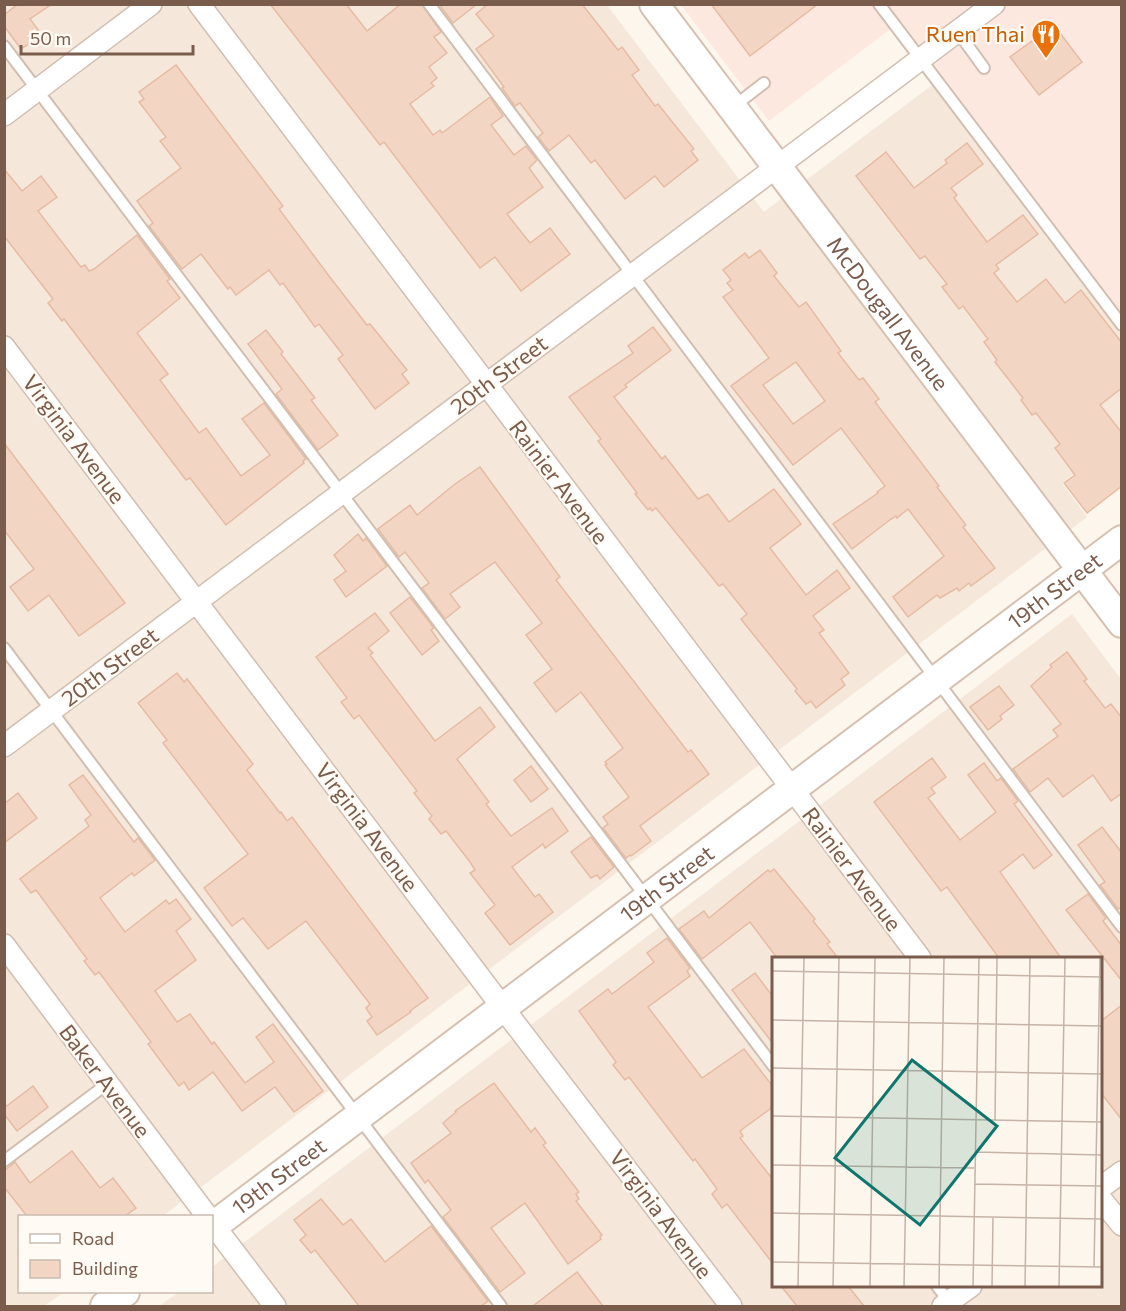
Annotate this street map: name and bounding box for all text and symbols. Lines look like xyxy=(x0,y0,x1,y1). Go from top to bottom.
scale bar xyxy=(21,18,194,56)
restaurant icon: Ruen Thai xyxy=(1030,18,1062,60)
place label: Ruen Thai xyxy=(926,20,1025,47)
text: 50 m xyxy=(30,27,71,49)
street label: McDougall Avenue xyxy=(822,231,955,395)
street label: 20th Street xyxy=(445,329,553,420)
street label: Virginia Avenue xyxy=(17,369,132,508)
street label: Rainier Avenue xyxy=(504,414,615,549)
street label: 19th Street xyxy=(1002,546,1107,635)
street label: 20th Street xyxy=(56,621,164,712)
street label: Virginia Avenue xyxy=(310,757,425,896)
street label: Rainier Avenue xyxy=(797,801,908,936)
street label: 19th Street xyxy=(614,839,719,927)
inset map xyxy=(772,957,1102,1287)
street label: Baker Avenue xyxy=(54,1019,157,1143)
street label: 19th Street xyxy=(226,1132,331,1220)
street label: Virginia Avenue xyxy=(604,1144,719,1283)
legend xyxy=(18,1215,213,1293)
text: Road xyxy=(72,1227,114,1249)
text: Building xyxy=(72,1257,138,1279)

